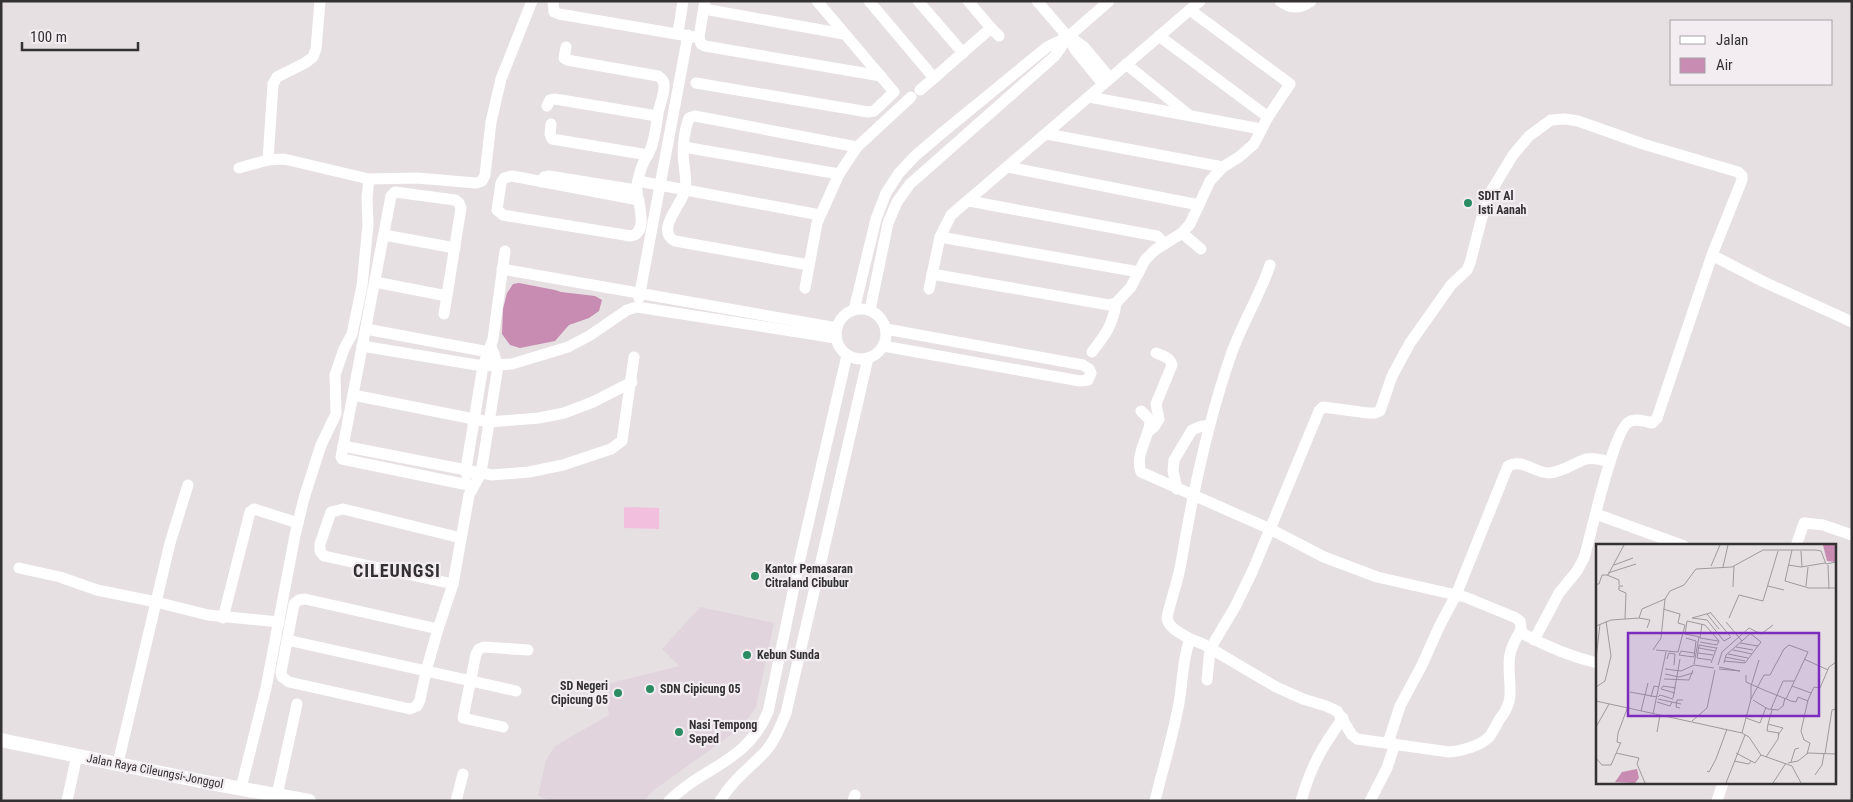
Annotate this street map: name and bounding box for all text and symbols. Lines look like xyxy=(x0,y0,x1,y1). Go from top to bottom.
scale bar xyxy=(22,20,139,52)
legend xyxy=(1670,20,1833,85)
text: 100 m xyxy=(30,28,67,46)
text: Jalan xyxy=(1716,31,1748,49)
text: Air xyxy=(1716,56,1733,74)
place label: SDIT Al Isti Aanah xyxy=(1478,189,1527,217)
marker: SDIT Al Isti Aanah xyxy=(1462,197,1474,209)
inset map xyxy=(1596,544,1836,784)
district label: CILEUNGSI xyxy=(353,560,441,581)
place label: Kantor Pemasaran Citraland Cibubur xyxy=(765,562,853,590)
marker: Kantor Pemasaran Citraland Cibubur xyxy=(749,570,761,582)
place label: Kebun Sunda xyxy=(757,648,820,662)
marker: Kebun Sunda xyxy=(741,649,753,661)
place label: SD Negeri Cipicung 05 xyxy=(551,679,608,707)
place label: SDN Cipicung 05 xyxy=(660,682,740,696)
marker: SDN Cipicung 05 xyxy=(644,683,656,695)
marker: SD Negeri Cipicung 05 xyxy=(612,687,624,699)
place label: Nasi Tempong Seped xyxy=(689,718,757,746)
marker: Nasi Tempong Seped xyxy=(673,726,685,738)
street label: Jalan Raya Cileungsi-Jonggol xyxy=(85,751,225,791)

